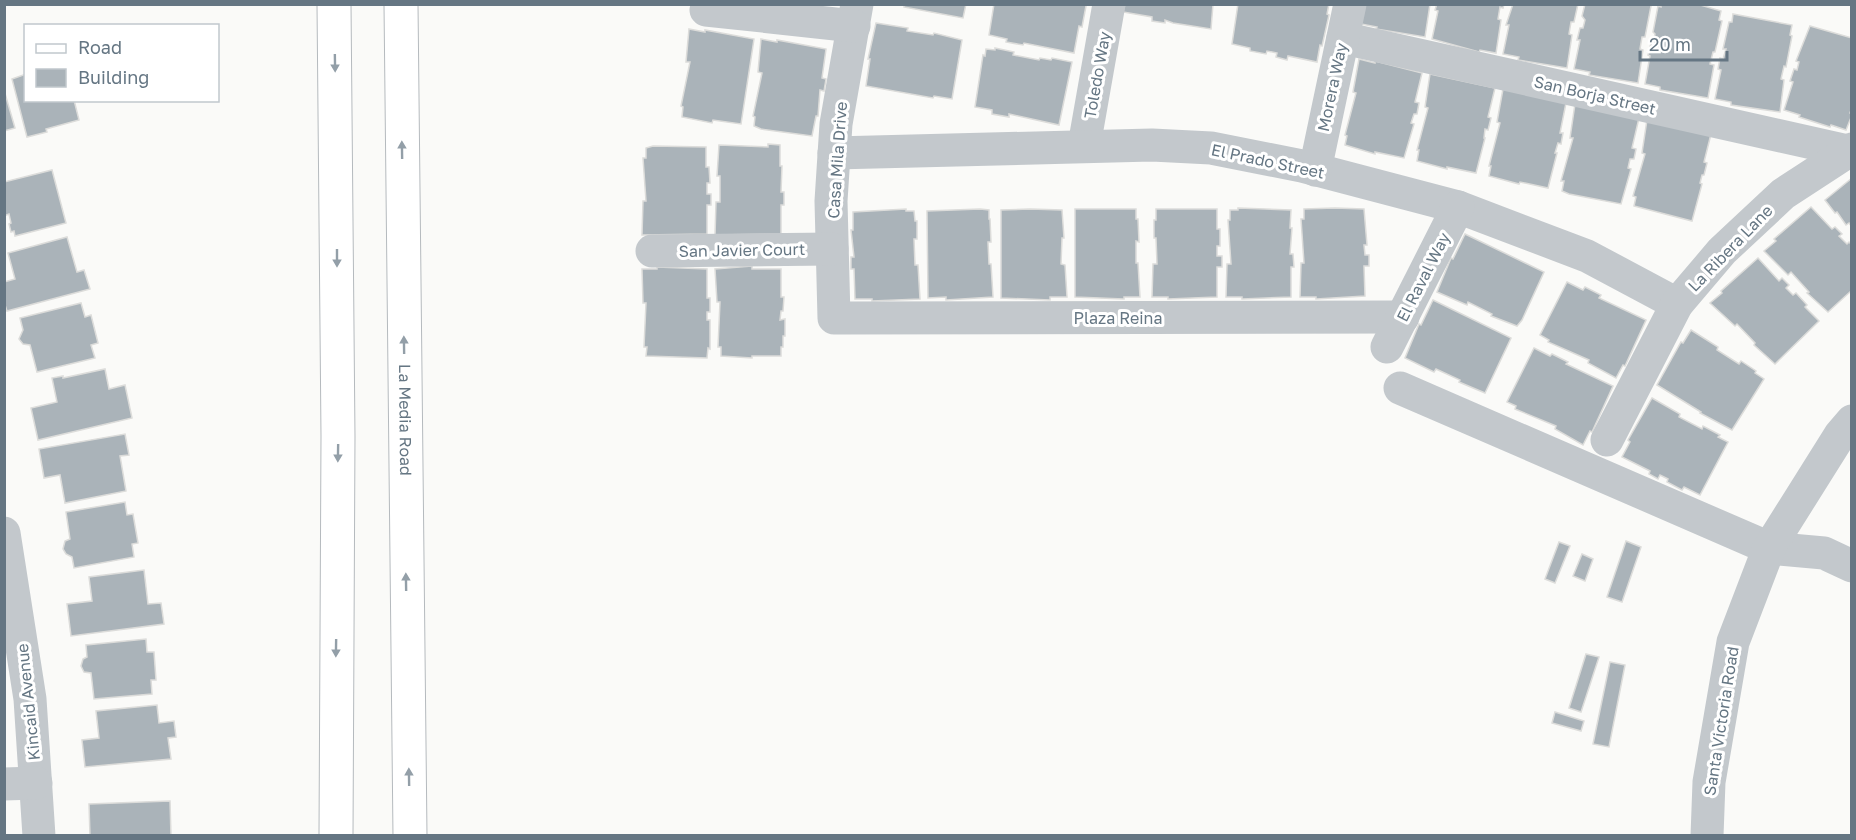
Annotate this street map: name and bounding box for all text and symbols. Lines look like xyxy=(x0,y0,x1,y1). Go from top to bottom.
legend xyxy=(24,24,219,102)
scale bar xyxy=(1640,24,1727,62)
street label: Toledo Way xyxy=(1079,30,1115,120)
text: 20 m xyxy=(1649,33,1691,55)
text: Road xyxy=(78,36,122,58)
street label: Morera Way xyxy=(1313,41,1351,133)
one-way arrow xyxy=(330,53,340,72)
text: Building xyxy=(78,66,149,88)
street label: San Borja Street xyxy=(1532,71,1658,119)
street label: Casa Mila Drive xyxy=(823,101,851,219)
street label: El Prado Street xyxy=(1210,139,1326,183)
one-way arrow xyxy=(397,141,407,160)
street label: La Ribera Lane xyxy=(1683,200,1777,296)
street label: El Raval Way xyxy=(1392,229,1454,325)
street label: San Javier Court xyxy=(679,239,805,261)
one-way arrow xyxy=(332,248,342,267)
street label: Plaza Reina xyxy=(1073,308,1163,328)
one-way arrow xyxy=(399,336,409,355)
street label: La Media Road xyxy=(395,364,416,476)
one-way arrow xyxy=(333,443,343,462)
one-way arrow xyxy=(402,573,411,592)
one-way arrow xyxy=(331,638,341,657)
street label: Kincaid Avenue xyxy=(12,643,44,761)
street label: Santa Victoria Road xyxy=(1699,645,1743,797)
one-way arrow xyxy=(404,768,414,787)

